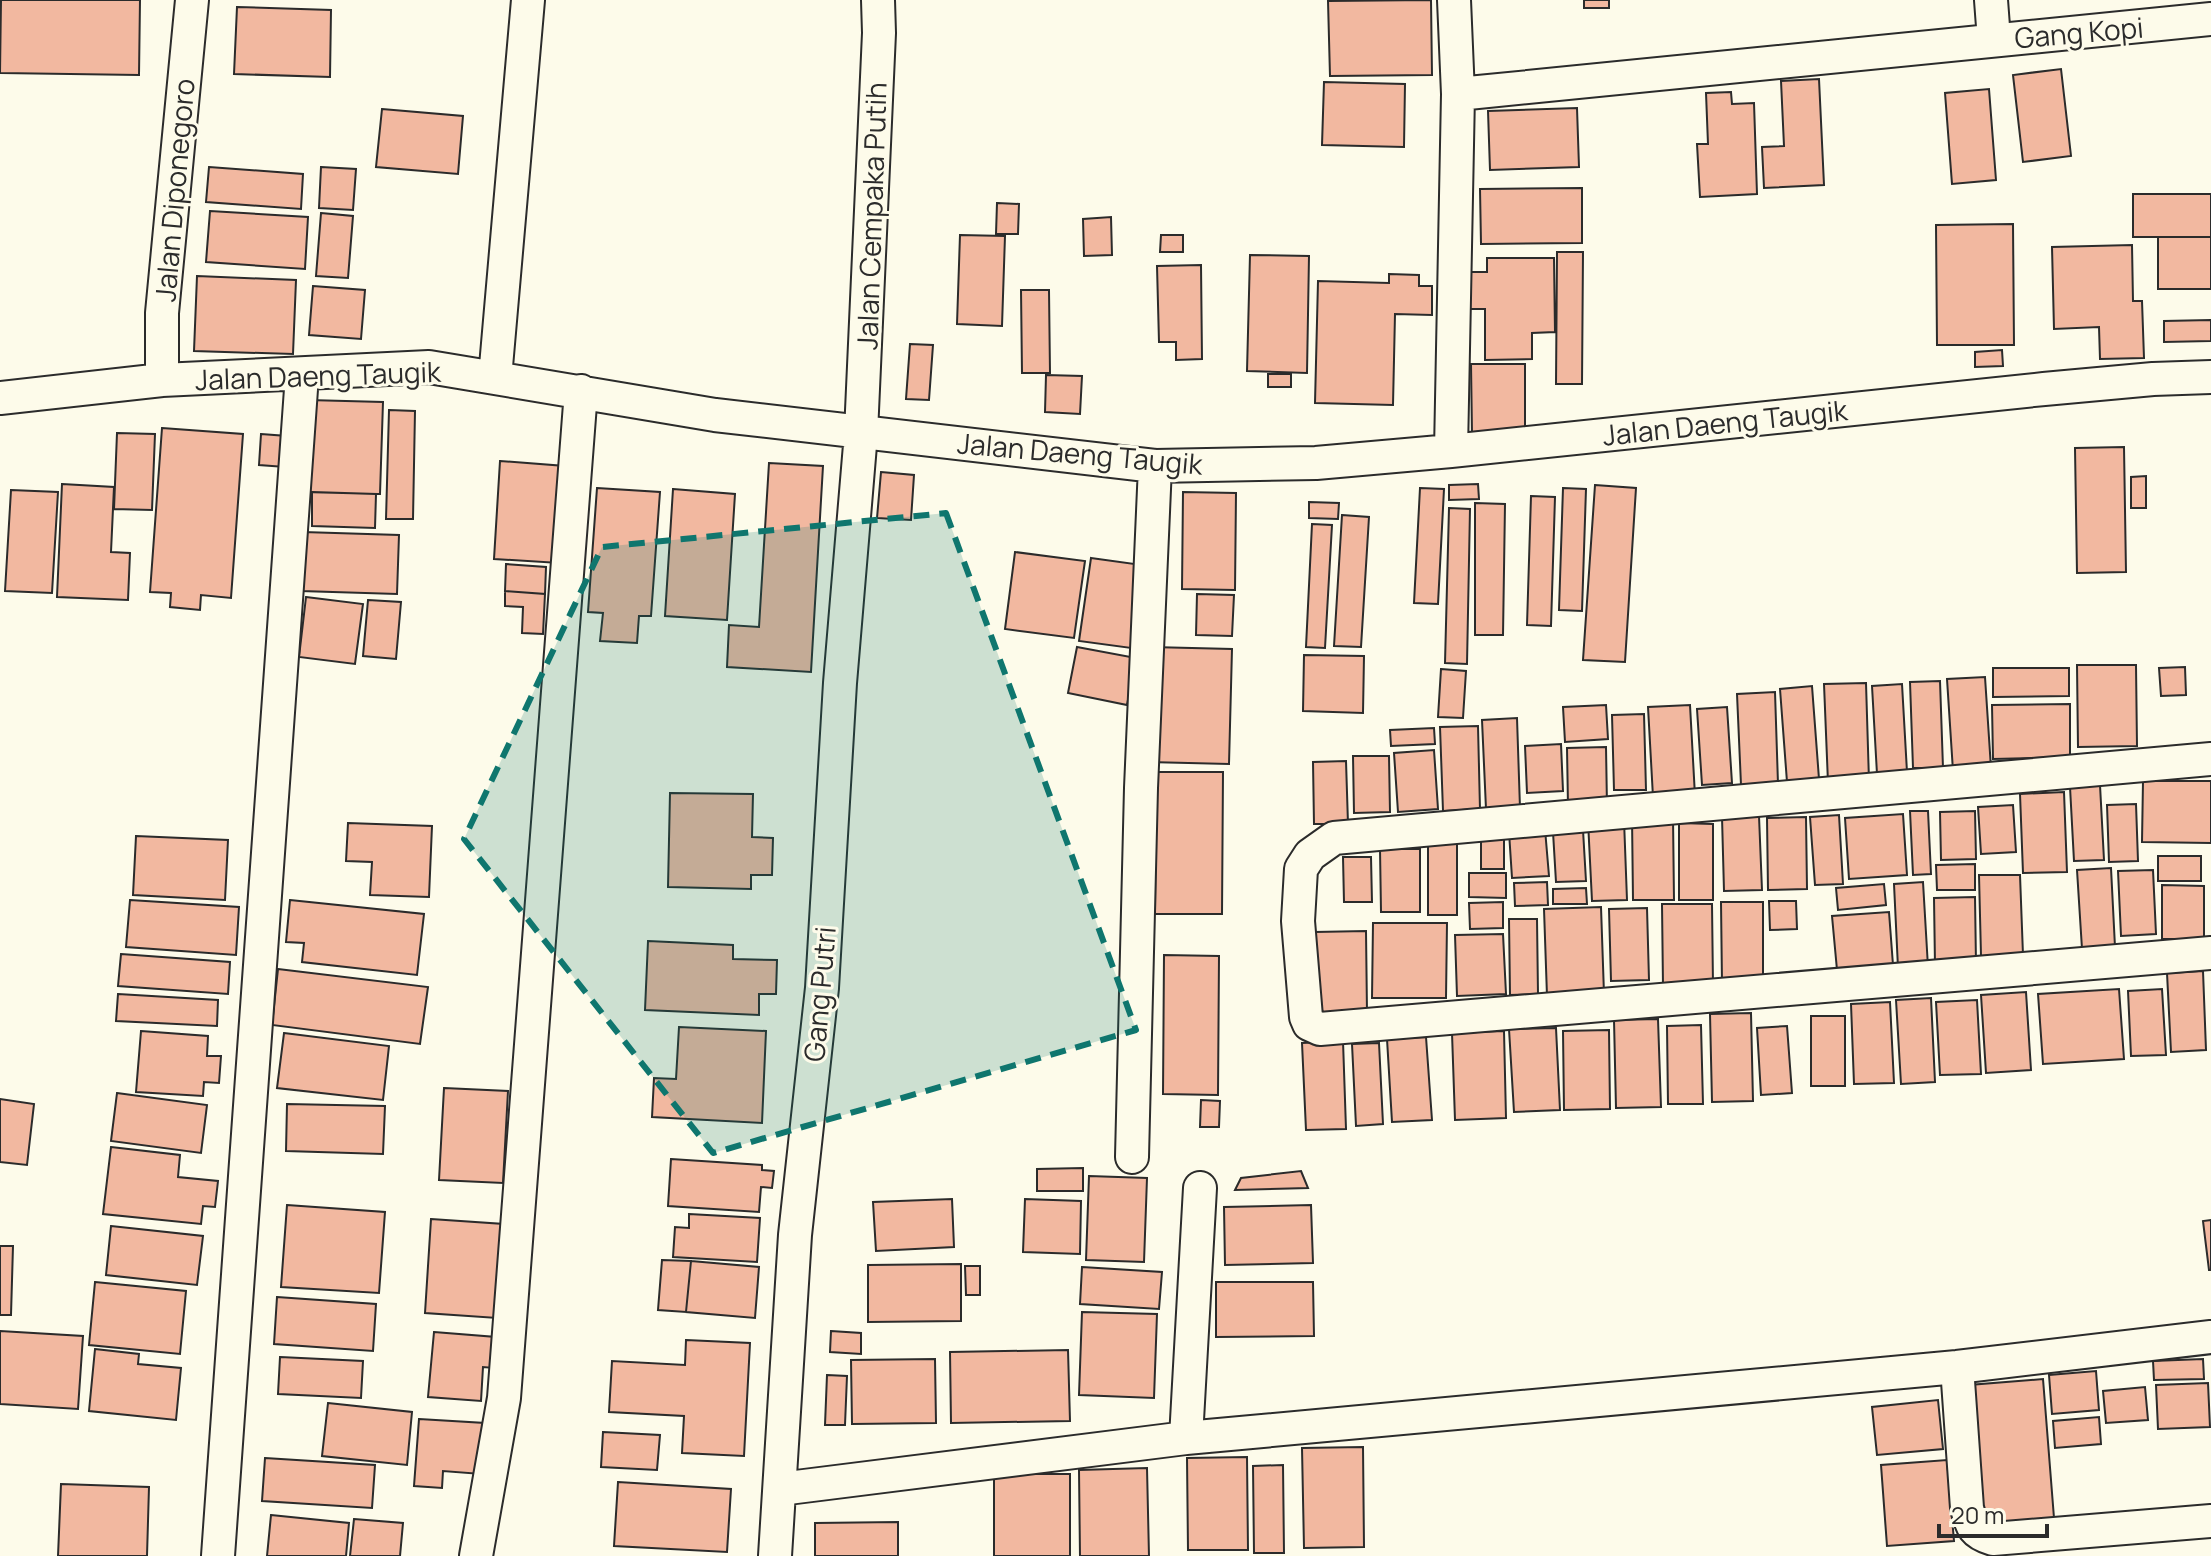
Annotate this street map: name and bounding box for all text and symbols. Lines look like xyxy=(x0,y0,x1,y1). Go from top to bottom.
street label: Gang Kopi xyxy=(2013,7,2145,57)
street label: Jalan Diponegoro xyxy=(145,77,203,303)
street label: Jalan Cempaka Putih xyxy=(847,82,895,350)
street label: Jalan Daeng Taugik xyxy=(194,352,443,398)
street label: Jalan Daeng Taugik xyxy=(1601,390,1850,454)
street label: Jalan Daeng Taugik xyxy=(956,423,1205,483)
street label: Gang Putri xyxy=(794,925,844,1063)
scale bar xyxy=(1939,1488,2047,1538)
text: 20 m xyxy=(1951,1498,2004,1531)

